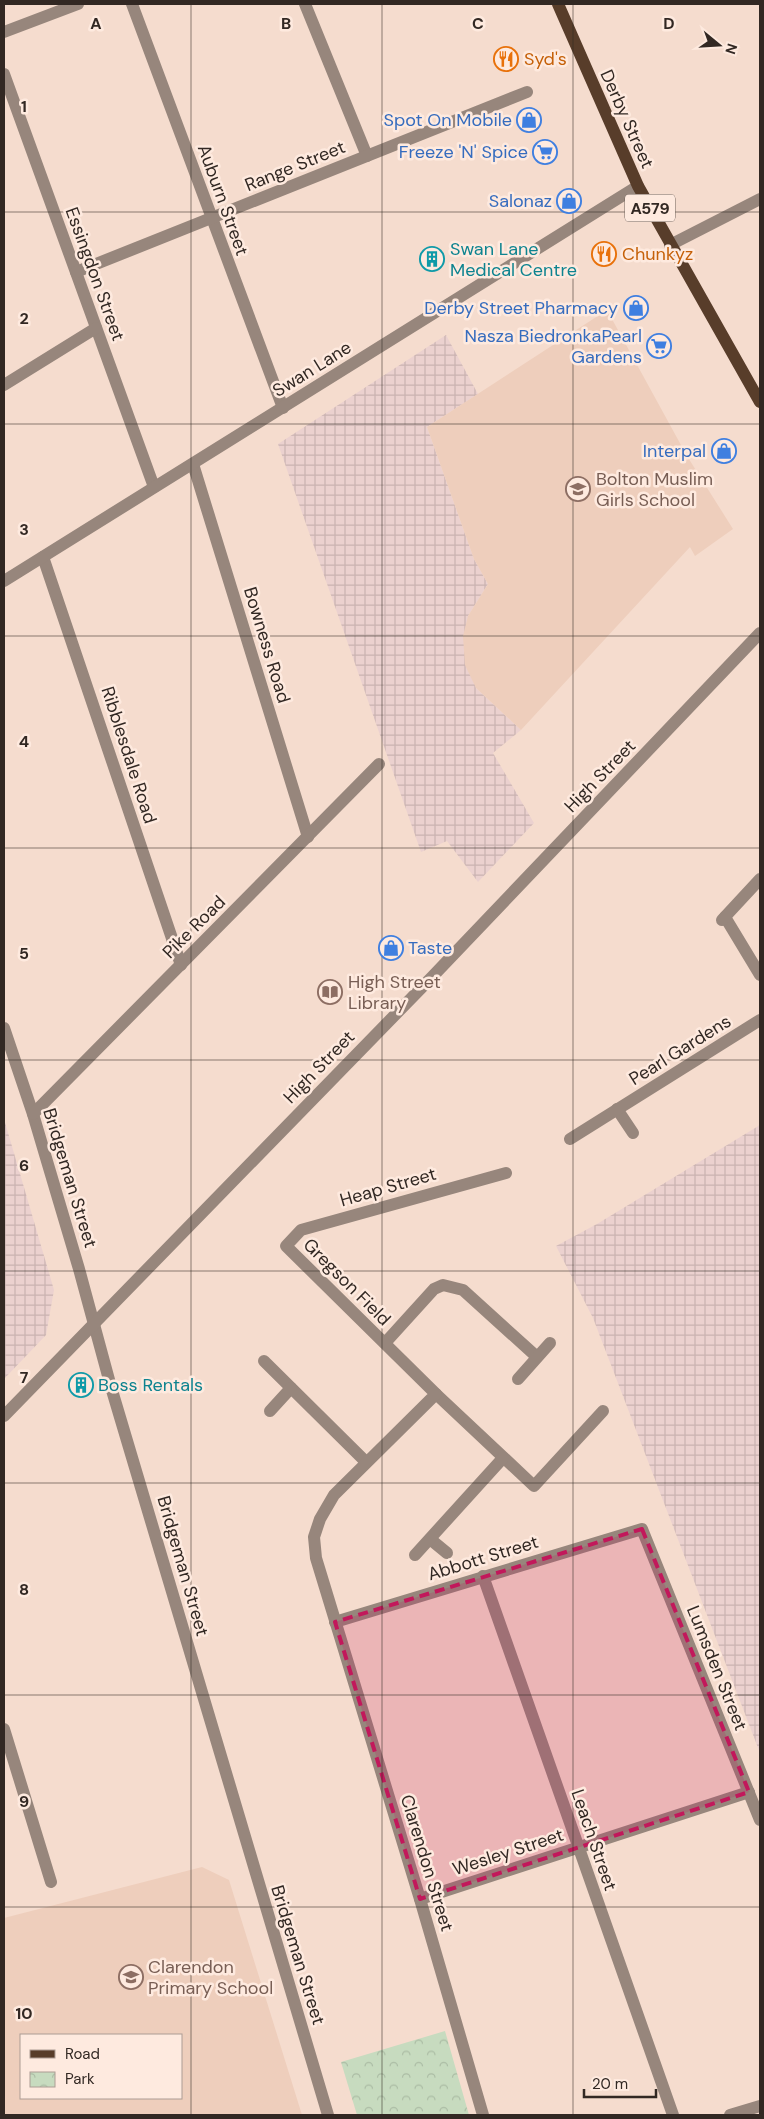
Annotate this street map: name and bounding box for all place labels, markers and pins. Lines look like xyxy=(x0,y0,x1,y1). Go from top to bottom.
restaurant icon: Syd's xyxy=(493,46,519,72)
place label: Syd's xyxy=(524,47,567,71)
shop icon: Spot On Mobile xyxy=(516,107,542,133)
place label: Spot On Mobile xyxy=(383,108,512,132)
supermarket icon: Freeze 'N' Spice xyxy=(532,139,558,165)
place label: Freeze 'N' Spice xyxy=(399,140,528,164)
shop icon: Salonaz xyxy=(556,188,582,214)
place label: Salonaz xyxy=(489,189,552,213)
place label: Swan Lane Medical Centre xyxy=(450,237,577,282)
restaurant icon: Chunkyz xyxy=(591,241,617,267)
place label: Chunkyz xyxy=(622,242,693,266)
building icon: Swan Lane Medical Centre xyxy=(419,246,445,272)
shop icon: Derby Street Pharmacy xyxy=(623,295,649,321)
place label: Derby Street Pharmacy xyxy=(424,296,618,320)
place label: Nasza BiedronkaPearl Gardens xyxy=(465,324,642,369)
supermarket icon: Nasza BiedronkaPearl Gardens xyxy=(646,333,672,359)
shop icon: Interpal xyxy=(711,438,737,464)
place label: Interpal xyxy=(643,439,706,463)
place label: Bolton Muslim Girls School xyxy=(596,467,713,512)
school or university icon: Bolton Muslim Girls School xyxy=(565,476,591,502)
shop icon: Taste xyxy=(378,935,404,961)
place label: Taste xyxy=(408,936,452,960)
place label: High Street Library xyxy=(348,970,441,1015)
library icon: High Street Library xyxy=(317,979,343,1005)
building icon: Boss Rentals xyxy=(68,1372,94,1398)
place label: Boss Rentals xyxy=(98,1373,203,1397)
place label: Clarendon Primary School xyxy=(148,1955,273,2000)
school or university icon: Clarendon Primary School xyxy=(118,1964,144,1990)

